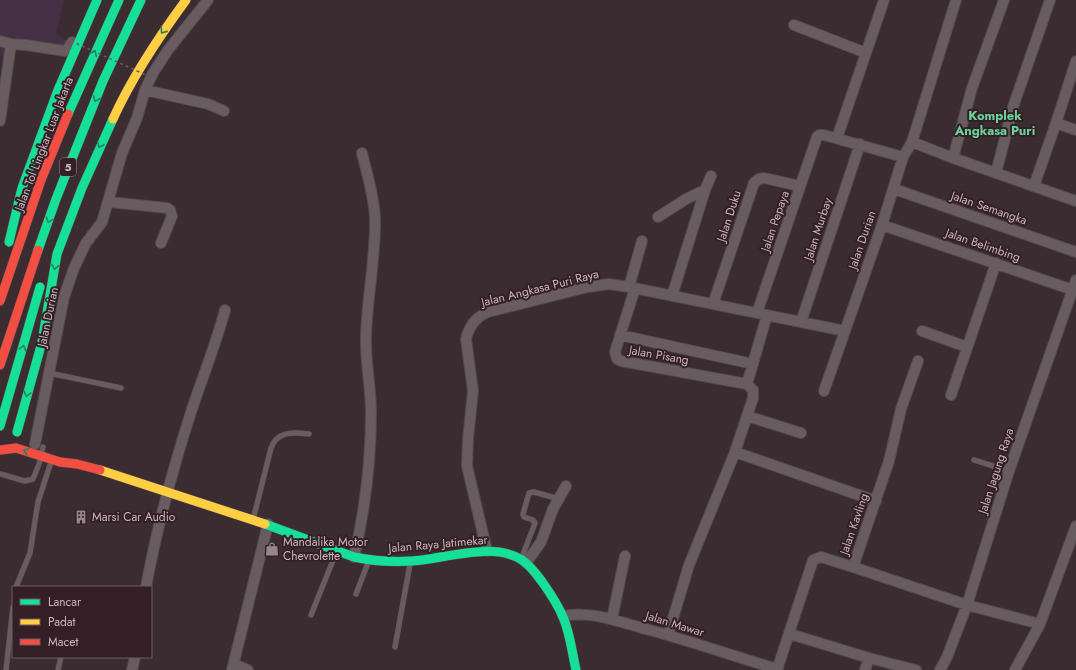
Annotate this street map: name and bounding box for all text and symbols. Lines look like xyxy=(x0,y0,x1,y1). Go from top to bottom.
one-way arrow xyxy=(161,27,168,34)
one-way arrow xyxy=(89,50,97,58)
street label: Jalan Tol Lingkar Luar Jakarta xyxy=(9,74,78,215)
one-way arrow xyxy=(93,95,101,103)
district label: Komplek Angkasa Puri xyxy=(954,106,1035,140)
one-way arrow xyxy=(97,141,105,149)
road number: 5 xyxy=(60,158,76,176)
street label: Jalan Semangka xyxy=(947,186,1030,229)
street label: Jalan Duku xyxy=(712,188,746,246)
street label: Jalan Pepaya xyxy=(756,188,794,256)
street label: Jalan Murbay xyxy=(799,195,837,265)
street label: Jalan Durian xyxy=(843,208,880,274)
one-way arrow xyxy=(45,217,53,224)
street label: Jalan Belimbing xyxy=(941,223,1023,266)
one-way arrow xyxy=(51,264,60,270)
street label: Jalan Angkasa Puri Raya xyxy=(477,265,601,312)
street label: Jalan Durian xyxy=(32,285,63,351)
street label: Jalan Pisang xyxy=(626,341,690,369)
one-way arrow xyxy=(18,345,27,352)
one-way arrow xyxy=(23,390,32,397)
street label: Jalan Jagung Raya xyxy=(973,426,1018,518)
one-way arrow xyxy=(22,447,29,456)
street label: Jalan Kavling xyxy=(834,491,873,559)
place label: Marsi Car Audio xyxy=(92,508,176,526)
building icon: Marsi Car Audio xyxy=(73,509,89,525)
street label: Jalan Raya Jatimekar xyxy=(386,531,489,557)
place label: Mandalika Motor Chevrolette xyxy=(283,533,369,565)
shop icon: Mandalika Motor Chevrolette xyxy=(264,541,280,557)
legend xyxy=(12,586,152,658)
text: Lancar xyxy=(48,593,82,611)
street label: Jalan Mawar xyxy=(641,606,707,642)
text: Padat xyxy=(48,613,76,631)
text: Macet xyxy=(48,633,78,651)

